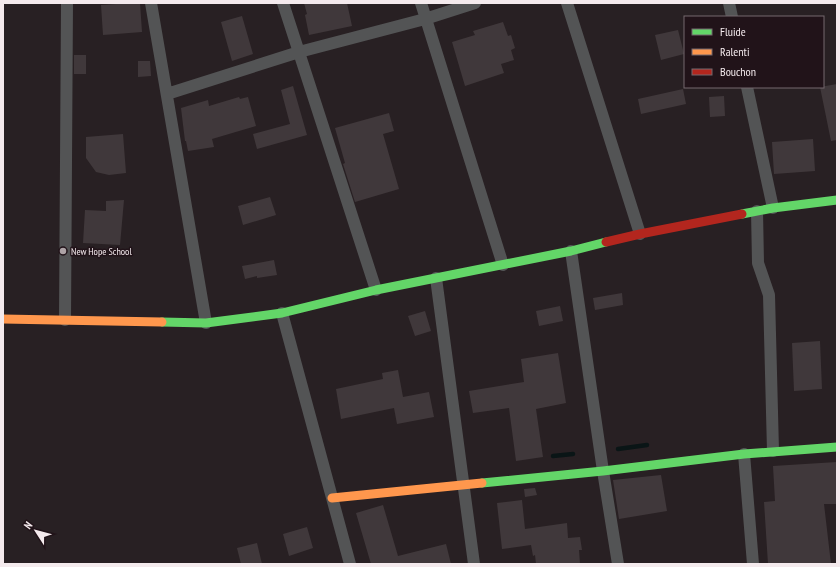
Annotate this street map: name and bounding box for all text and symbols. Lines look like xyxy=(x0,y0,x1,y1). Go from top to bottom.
legend xyxy=(684,16,824,88)
text: Fluide xyxy=(720,24,746,39)
text: Ralenti xyxy=(720,44,749,59)
text: Bouchon xyxy=(720,64,756,79)
place label: New Hope School xyxy=(71,245,132,258)
marker: New Hope School xyxy=(58,246,68,256)
north arrow xyxy=(16,511,56,551)
text: N xyxy=(20,519,35,532)

